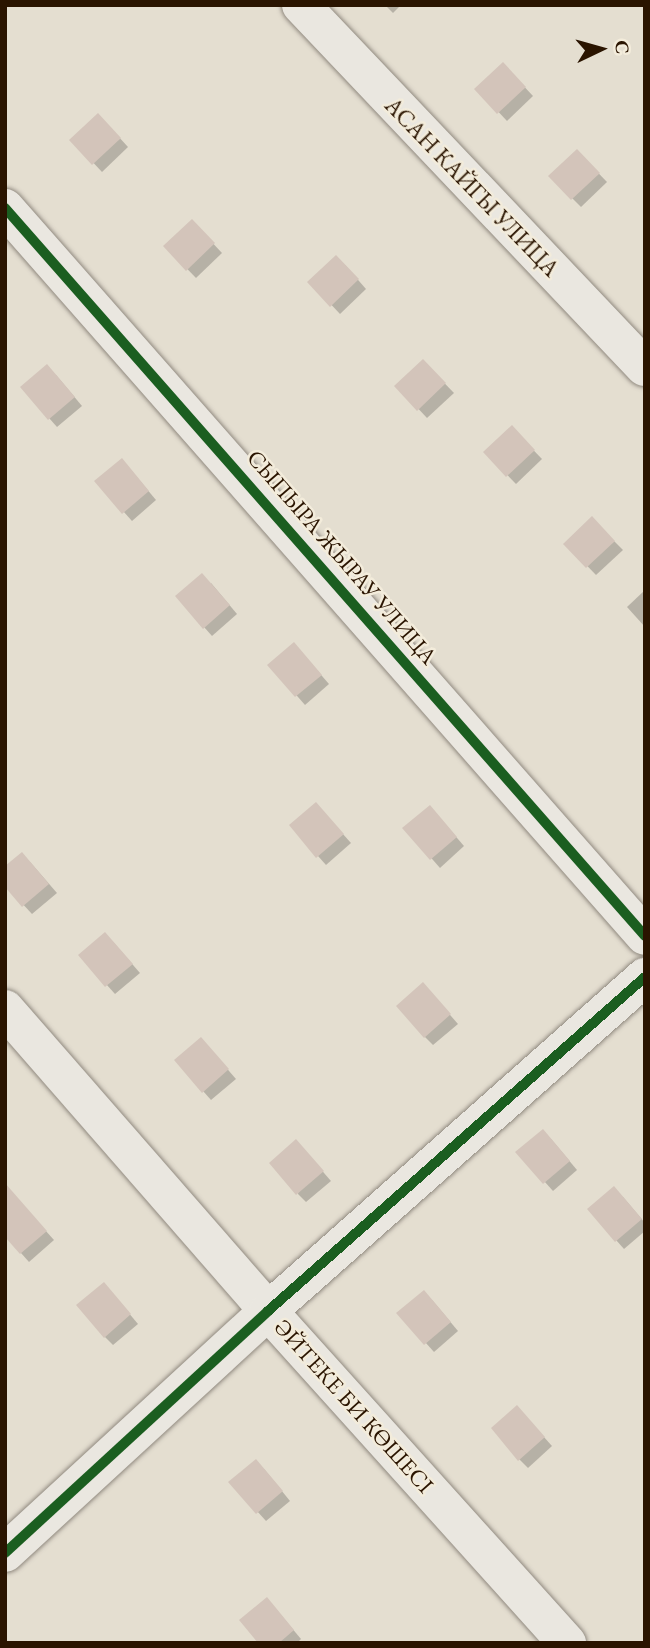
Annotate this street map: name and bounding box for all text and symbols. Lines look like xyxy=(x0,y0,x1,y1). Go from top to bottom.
north arrow xyxy=(566,14,636,84)
text: С xyxy=(609,39,635,55)
street label: АСАН КАЙГЫ УЛИЦА xyxy=(379,92,565,282)
street label: СЫПЫРА ЖЫРАУ УЛИЦА xyxy=(241,444,443,670)
street label: ӘЙТЕКЕ БИ КӨШЕСІ xyxy=(269,1313,439,1499)

